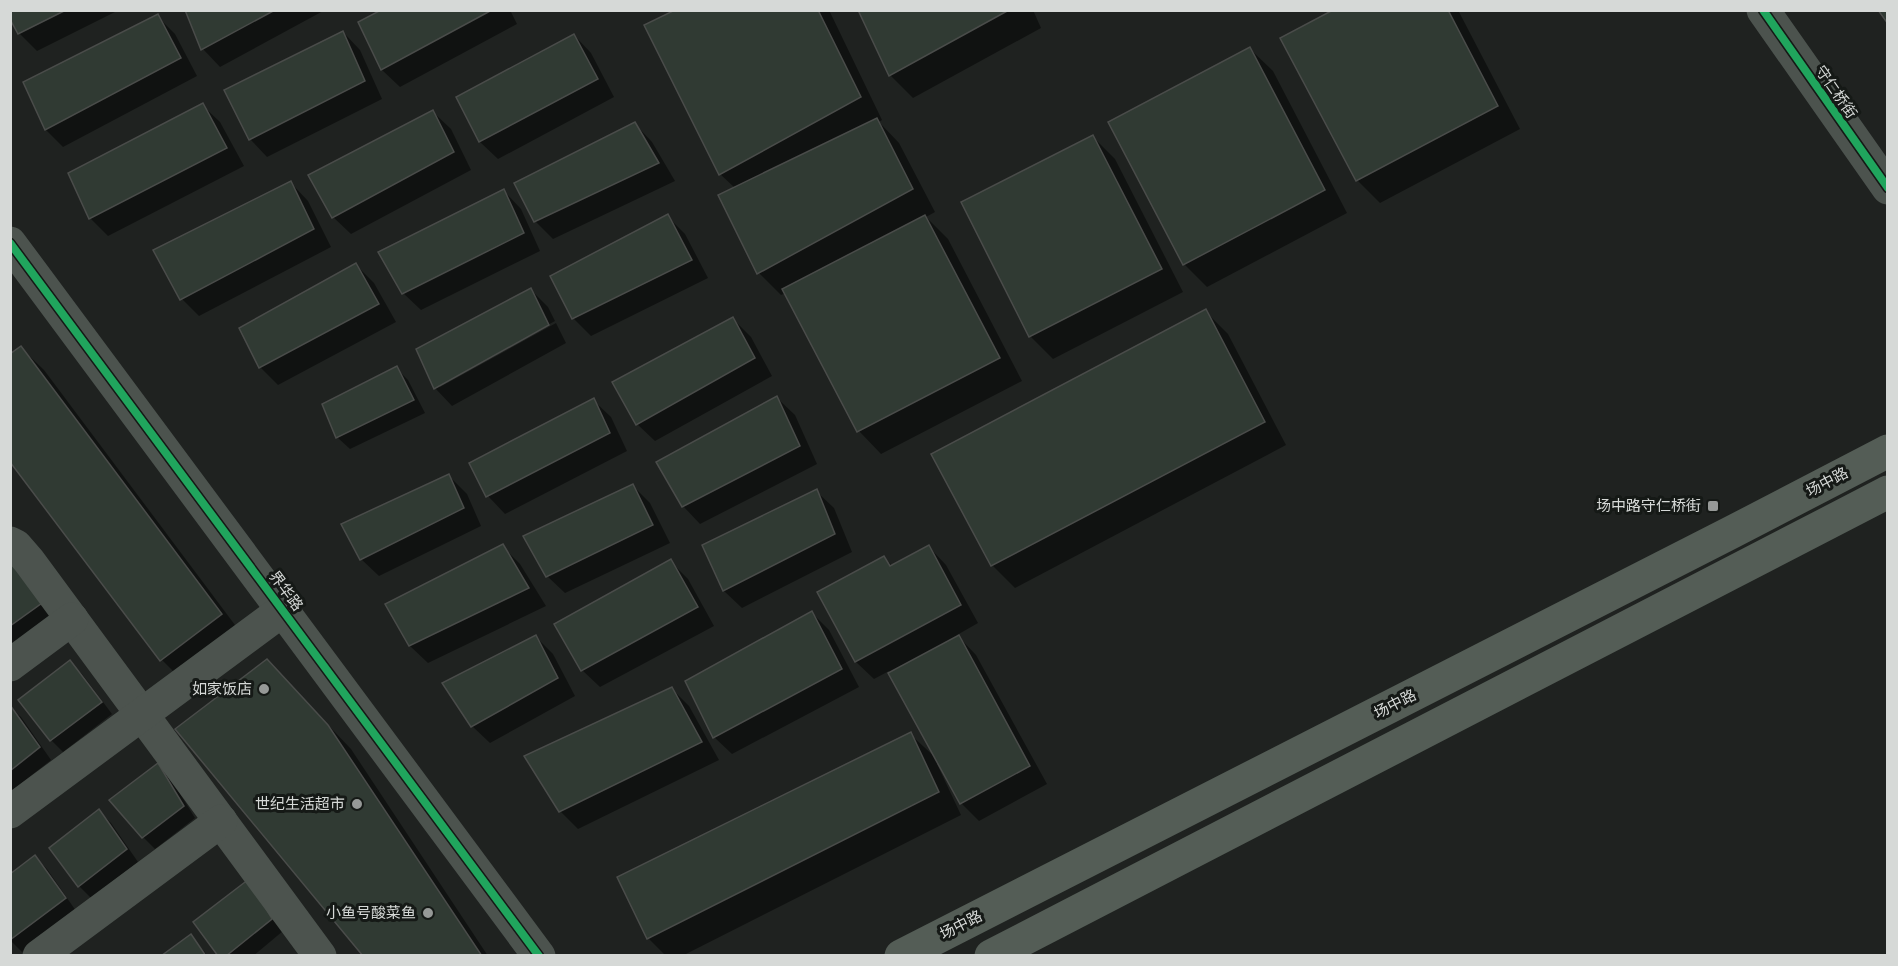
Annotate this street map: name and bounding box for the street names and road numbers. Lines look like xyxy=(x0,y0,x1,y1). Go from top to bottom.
street label: 守仁桥街 xyxy=(1811,62,1861,122)
street label: 场中路 xyxy=(1803,463,1851,501)
street label: 界华路 xyxy=(265,568,307,614)
street label: 场中路 xyxy=(1371,686,1419,722)
street label: 场中路 xyxy=(937,907,985,943)

